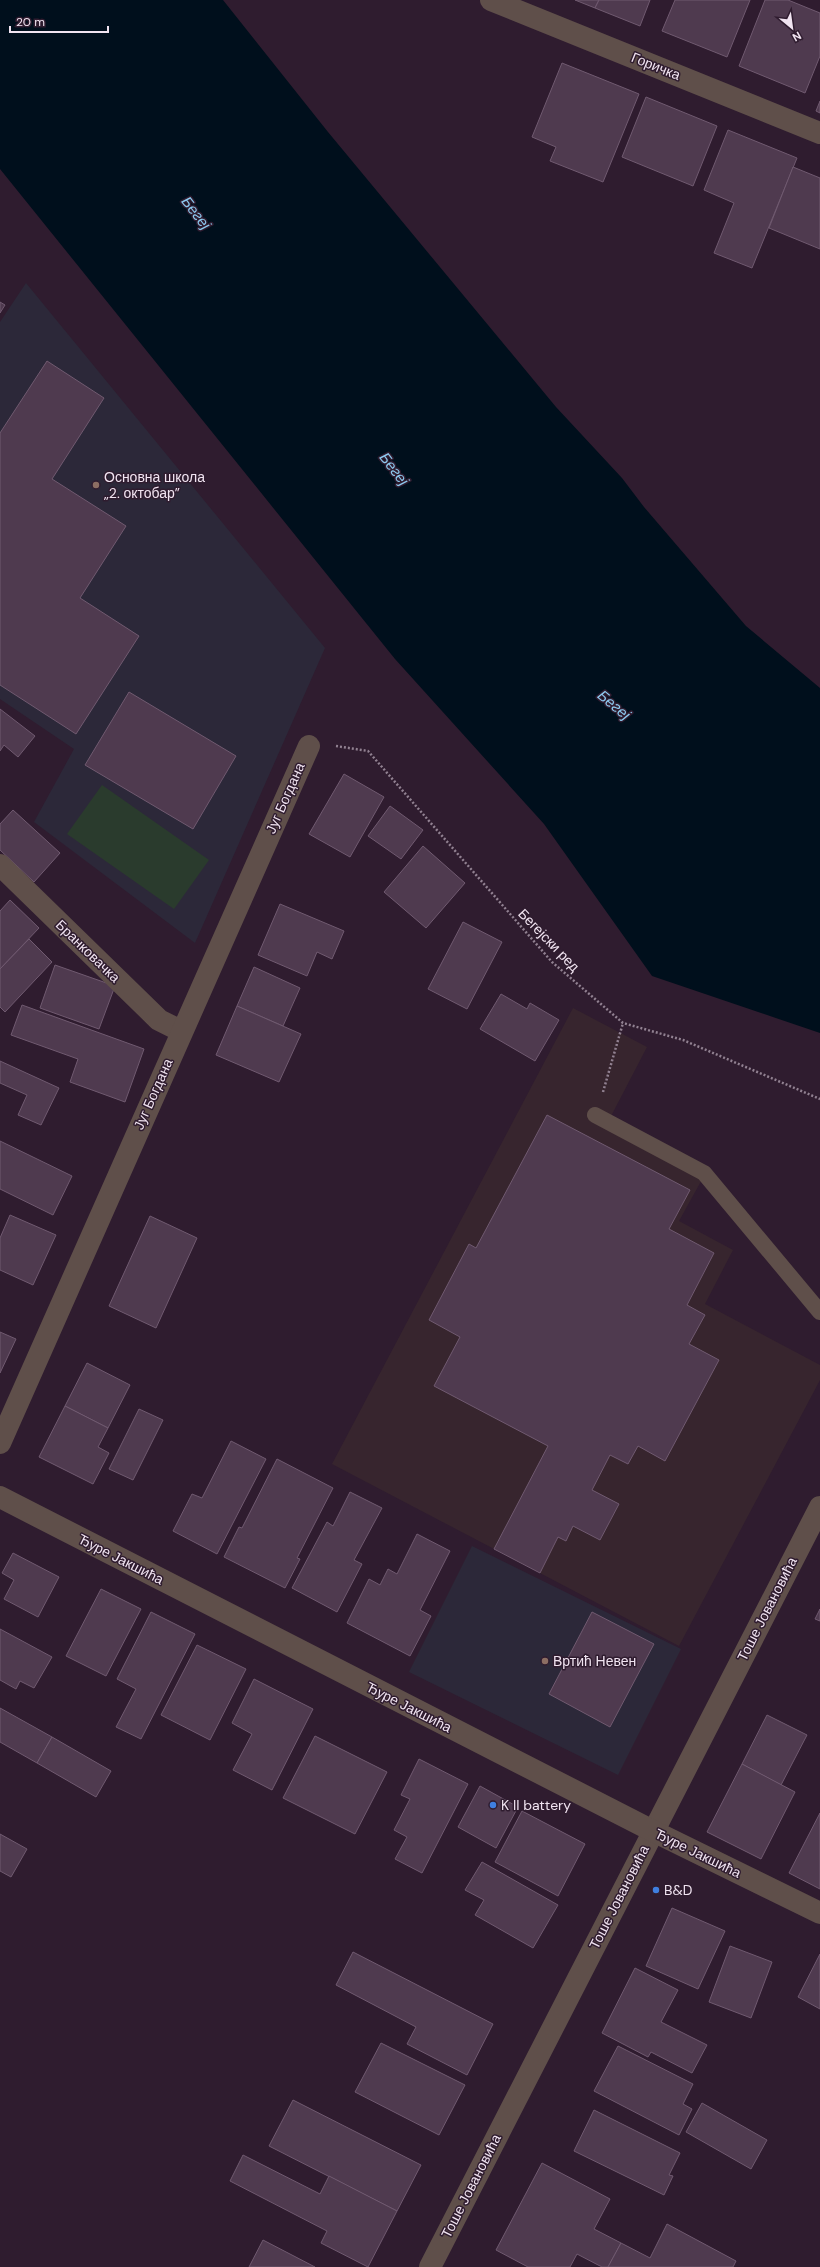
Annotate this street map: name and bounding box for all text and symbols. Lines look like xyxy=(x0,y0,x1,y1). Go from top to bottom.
scale bar xyxy=(10,8,108,34)
north arrow xyxy=(772,8,812,48)
text: 20 m xyxy=(16,14,45,30)
text: N xyxy=(790,29,804,45)
street label: Горичка xyxy=(629,48,683,84)
water label: Бегеј xyxy=(177,192,216,234)
water label: Бегеј xyxy=(375,448,414,490)
place label: Основна школа „2. октобар” xyxy=(104,468,205,502)
marker: Основна школа „2. октобар” xyxy=(91,480,101,490)
water label: Бегеј xyxy=(593,685,635,725)
street label: Југ Богдана xyxy=(261,760,309,836)
street label: Бегејски ред xyxy=(514,905,584,975)
street label: Бранковачка xyxy=(52,916,124,986)
street label: Југ Богдана xyxy=(129,1056,177,1132)
street label: Ђуре Јакшића xyxy=(75,1530,167,1588)
street label: Тоше Јовановића xyxy=(733,1554,801,1664)
place label: Вртић Невен xyxy=(553,1652,636,1670)
marker: Вртић Невен xyxy=(540,1656,550,1666)
street label: Ђуре Јакшића xyxy=(363,1678,455,1736)
place label: K II battery xyxy=(501,1796,571,1814)
marker: K II battery xyxy=(488,1800,498,1810)
street label: Ђуре Јакшића xyxy=(652,1824,744,1882)
street label: Тоше Јовановића xyxy=(585,1842,653,1952)
place label: B&D xyxy=(664,1881,692,1899)
marker: B&D xyxy=(651,1885,661,1895)
street label: Тоше Јовановића xyxy=(437,2131,505,2241)

